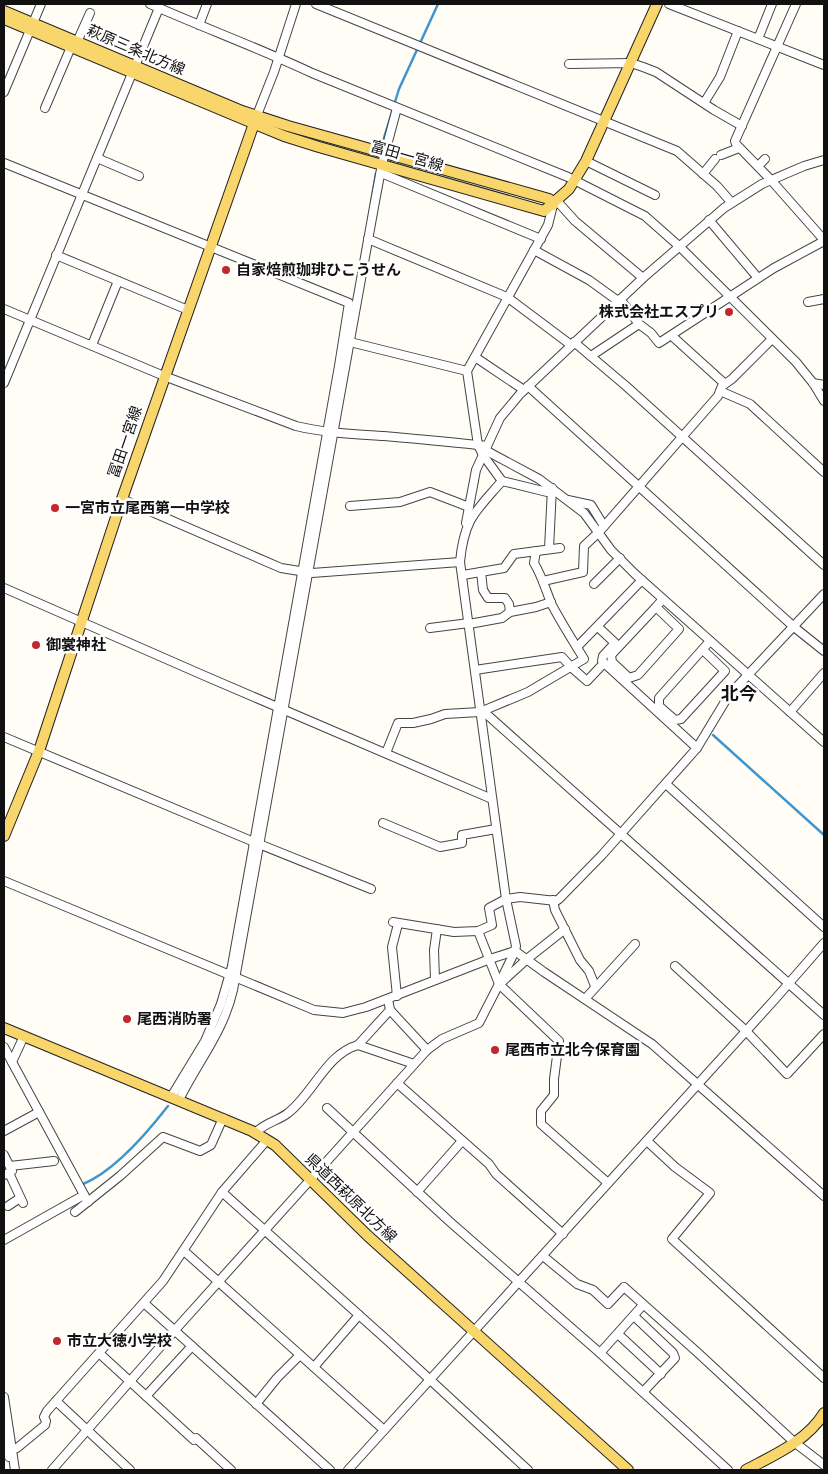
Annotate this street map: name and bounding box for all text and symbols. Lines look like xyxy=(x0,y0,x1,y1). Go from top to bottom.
street label: 萩原三条北方線 xyxy=(85,21,188,78)
street label: 富田一宮線 xyxy=(369,138,445,174)
place label: 自家焙煎珈琲ひこうせん xyxy=(236,262,401,278)
marker: 自家焙煎珈琲ひこうせん xyxy=(220,264,232,276)
place label: 株式会社エスプリ xyxy=(599,303,719,320)
marker: 株式会社エスプリ xyxy=(723,306,735,318)
street label: 冨田一宮線 xyxy=(105,404,145,480)
place label: 一宮市立尾西第一中学校 xyxy=(65,500,230,516)
marker: 一宮市立尾西第一中学校 xyxy=(49,502,61,514)
place label: 御裳神社 xyxy=(46,636,106,653)
marker: 御裳神社 xyxy=(30,639,42,651)
district label: 北今 xyxy=(721,684,757,704)
place label: 尾西消防署 xyxy=(137,1011,212,1027)
marker: 尾西消防署 xyxy=(121,1013,133,1025)
place label: 尾西市立北今保育園 xyxy=(505,1042,640,1058)
marker: 尾西市立北今保育園 xyxy=(489,1044,501,1056)
street label: 県道西萩原北方線 xyxy=(302,1150,400,1245)
place label: 市立大徳小学校 xyxy=(67,1333,172,1349)
marker: 市立大徳小学校 xyxy=(51,1335,63,1347)

